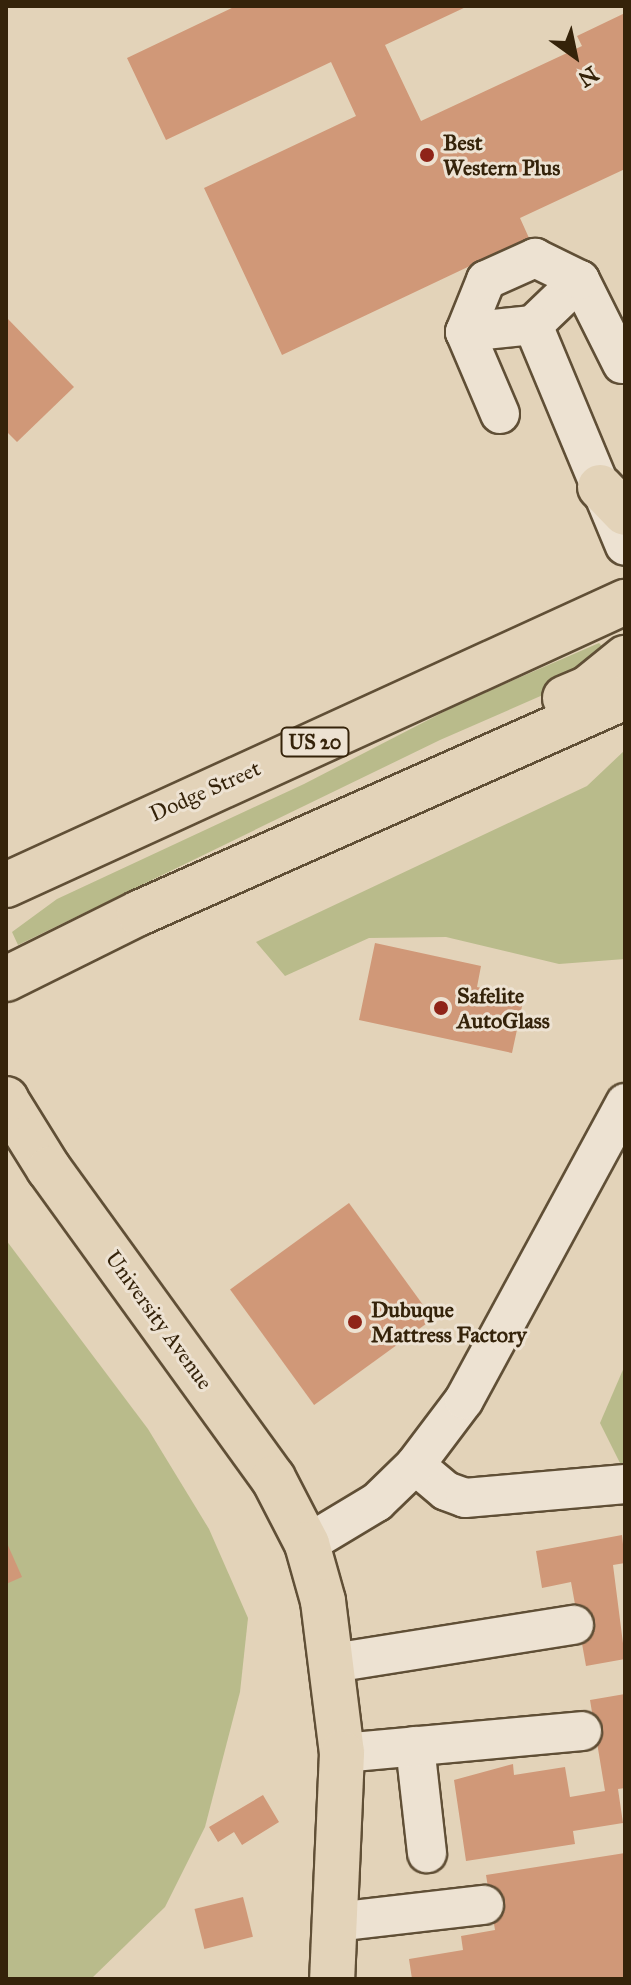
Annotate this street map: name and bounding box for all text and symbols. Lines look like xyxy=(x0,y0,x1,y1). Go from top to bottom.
north arrow xyxy=(535,16,615,96)
text: N xyxy=(573,60,604,93)
place label: Best Western Plus xyxy=(443,129,560,180)
marker: Best Western Plus xyxy=(418,146,436,164)
road number: US 20 xyxy=(279,726,351,758)
street label: Dodge Street xyxy=(146,755,264,827)
place label: Safelite AutoGlass xyxy=(457,982,550,1034)
marker: Safelite AutoGlass xyxy=(432,999,450,1017)
street label: University Avenue xyxy=(100,1245,218,1395)
place label: Dubuque Mattress Factory xyxy=(371,1296,527,1348)
marker: Dubuque Mattress Factory xyxy=(346,1313,364,1331)

